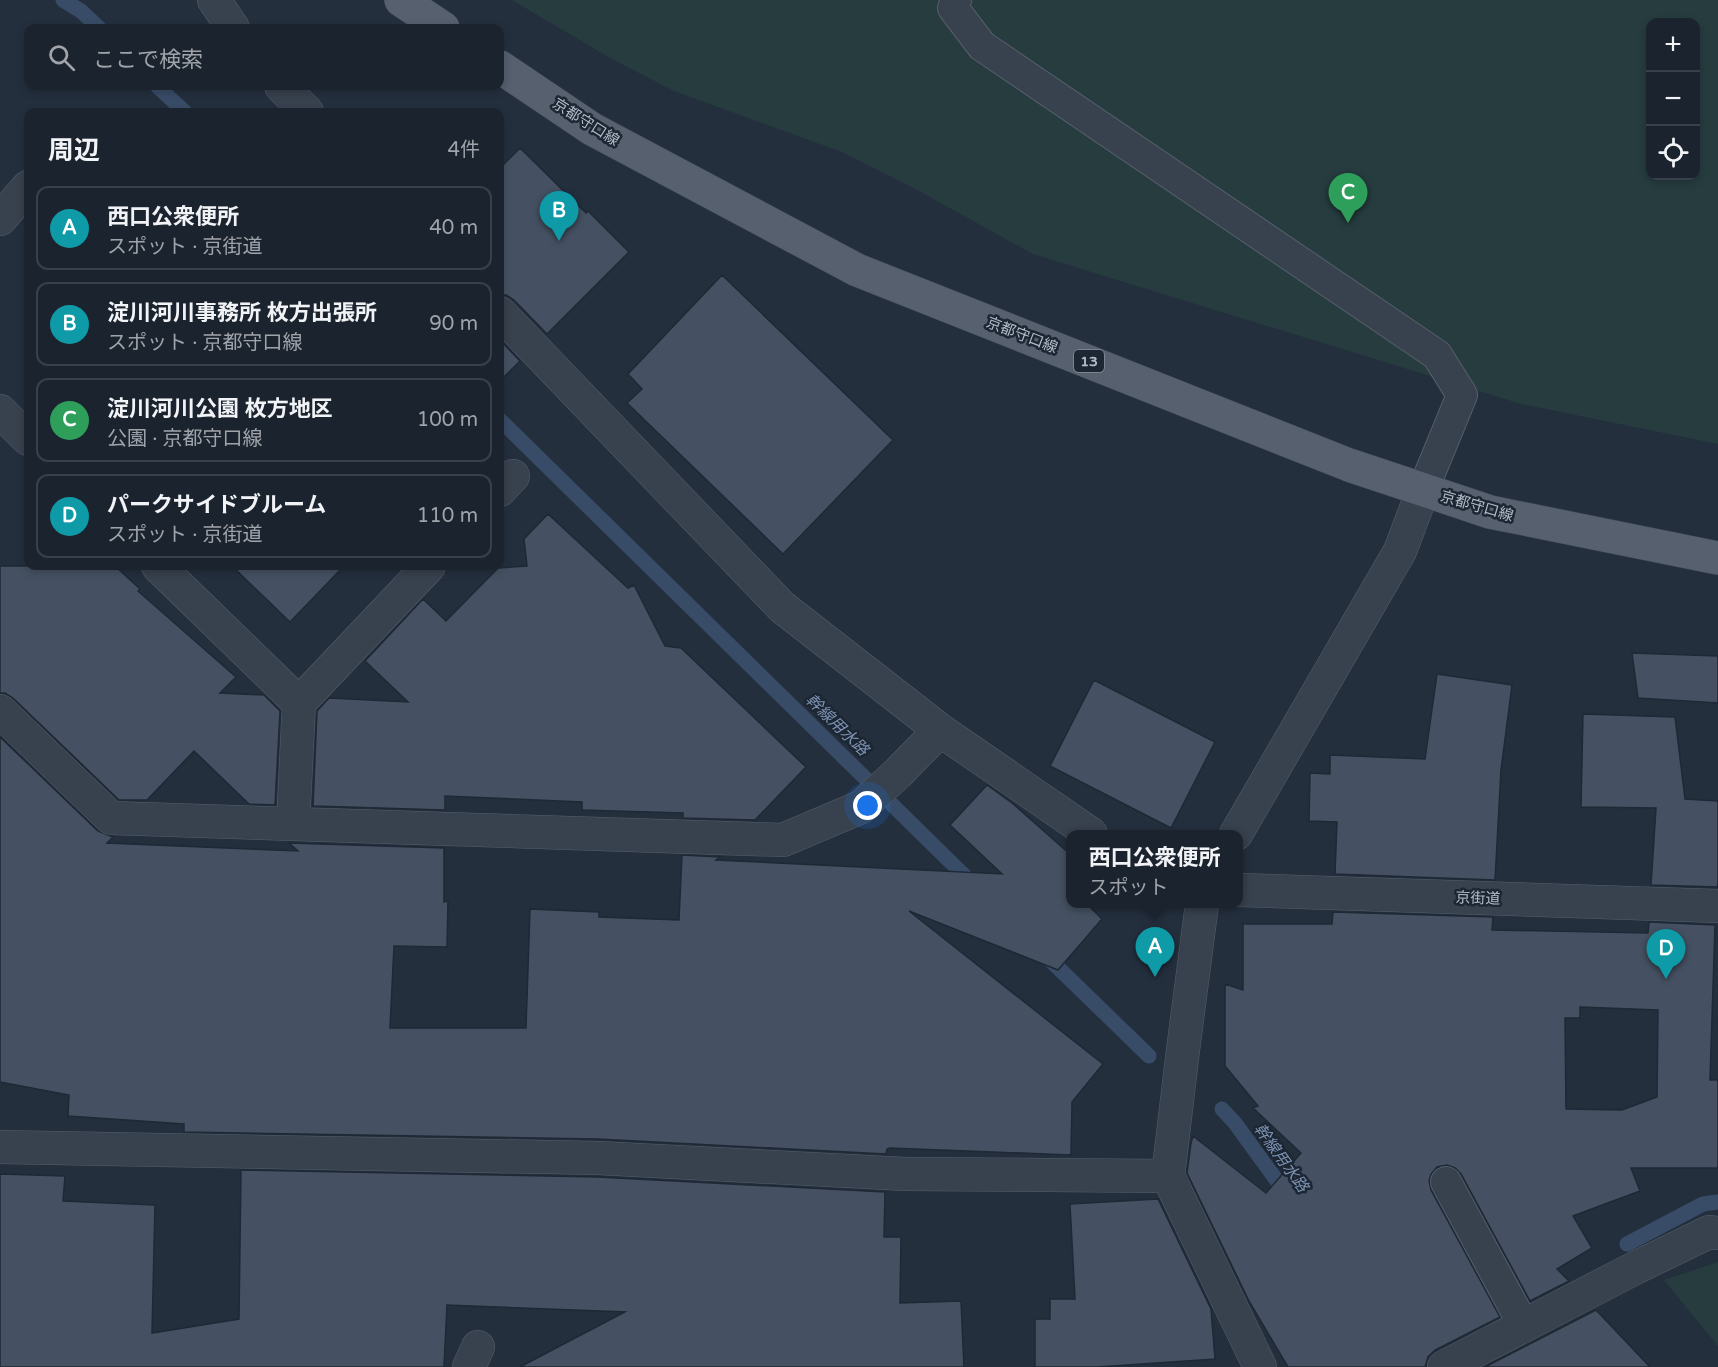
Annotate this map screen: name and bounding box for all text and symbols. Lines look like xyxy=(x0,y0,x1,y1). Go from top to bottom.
map controls xyxy=(1646,18,1700,180)
button: + xyxy=(1646,18,1700,72)
search box xyxy=(24,24,504,90)
icon: search xyxy=(45,41,78,74)
text: ここで検索 xyxy=(93,47,203,73)
button: − xyxy=(1646,72,1700,126)
street label: 京都守口線 xyxy=(549,94,623,150)
button: locate xyxy=(1646,126,1700,180)
text: 周辺 xyxy=(48,135,100,166)
text: 4件 xyxy=(447,138,480,162)
pin: C xyxy=(1328,174,1368,223)
pin: B xyxy=(540,192,578,241)
text: 西口公衆便所 xyxy=(107,204,239,230)
text: A xyxy=(62,216,77,240)
text: 40 m xyxy=(429,216,478,240)
text: スポット · 京街道 xyxy=(107,235,263,259)
text: 淀川河川事務所 枚方出張所 xyxy=(107,300,377,326)
text: B xyxy=(63,312,76,336)
text: 90 m xyxy=(429,312,478,336)
street label: 京都守口線 xyxy=(984,313,1060,357)
text: スポット · 京都守口線 xyxy=(107,331,303,355)
road number: 13 xyxy=(1074,350,1104,372)
text: 淀川河川公園 枚方地区 xyxy=(107,396,333,422)
text: C xyxy=(63,408,76,432)
text: 100 m xyxy=(417,408,478,432)
text: 公園 · 京都守口線 xyxy=(107,427,263,451)
street label: 京都守口線 xyxy=(1438,487,1516,525)
text: パークサイドブルーム xyxy=(107,492,326,518)
text: D xyxy=(62,504,77,528)
text: 110 m xyxy=(417,504,478,528)
text: スポット · 京街道 xyxy=(107,523,263,547)
water label: 幹線用水路 xyxy=(801,690,874,761)
your location xyxy=(853,791,882,820)
popup xyxy=(1066,830,1243,908)
text: 西口公衆便所 xyxy=(1088,845,1221,871)
text: スポット xyxy=(1088,876,1168,900)
street label: 京街道 xyxy=(1455,888,1501,908)
pin: A xyxy=(1136,928,1174,977)
pin: D xyxy=(1646,930,1686,979)
water label: 幹線用水路 xyxy=(1249,1120,1314,1198)

